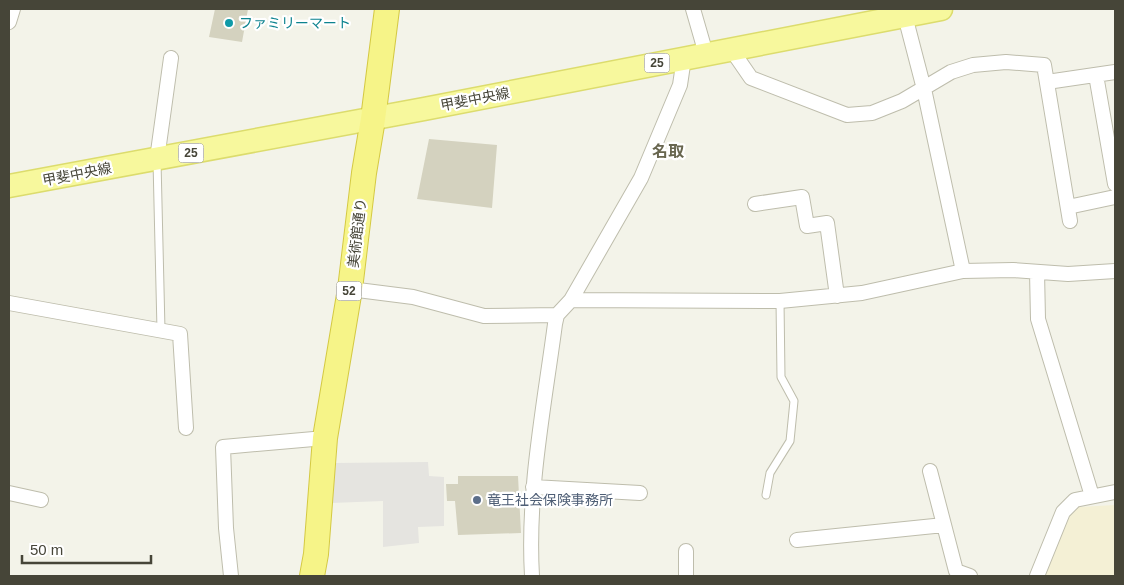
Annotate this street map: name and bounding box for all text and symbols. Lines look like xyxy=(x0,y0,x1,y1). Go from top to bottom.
place label: ファミリーマート xyxy=(239,15,351,31)
marker: ファミリーマート xyxy=(223,17,235,29)
road number: 25 xyxy=(644,54,670,72)
street label: 甲斐中央線 xyxy=(439,84,511,114)
district label: 名取 xyxy=(652,143,684,160)
road number: 25 xyxy=(178,144,204,162)
street label: 甲斐中央線 xyxy=(41,159,113,189)
street label: 美術館通り xyxy=(345,197,369,269)
road number: 52 xyxy=(336,282,362,300)
place label: 竜王社会保険事務所 xyxy=(487,492,613,508)
marker: 竜王社会保険事務所 xyxy=(471,494,483,506)
scale bar xyxy=(22,532,151,564)
text: 50 m xyxy=(30,541,63,558)

